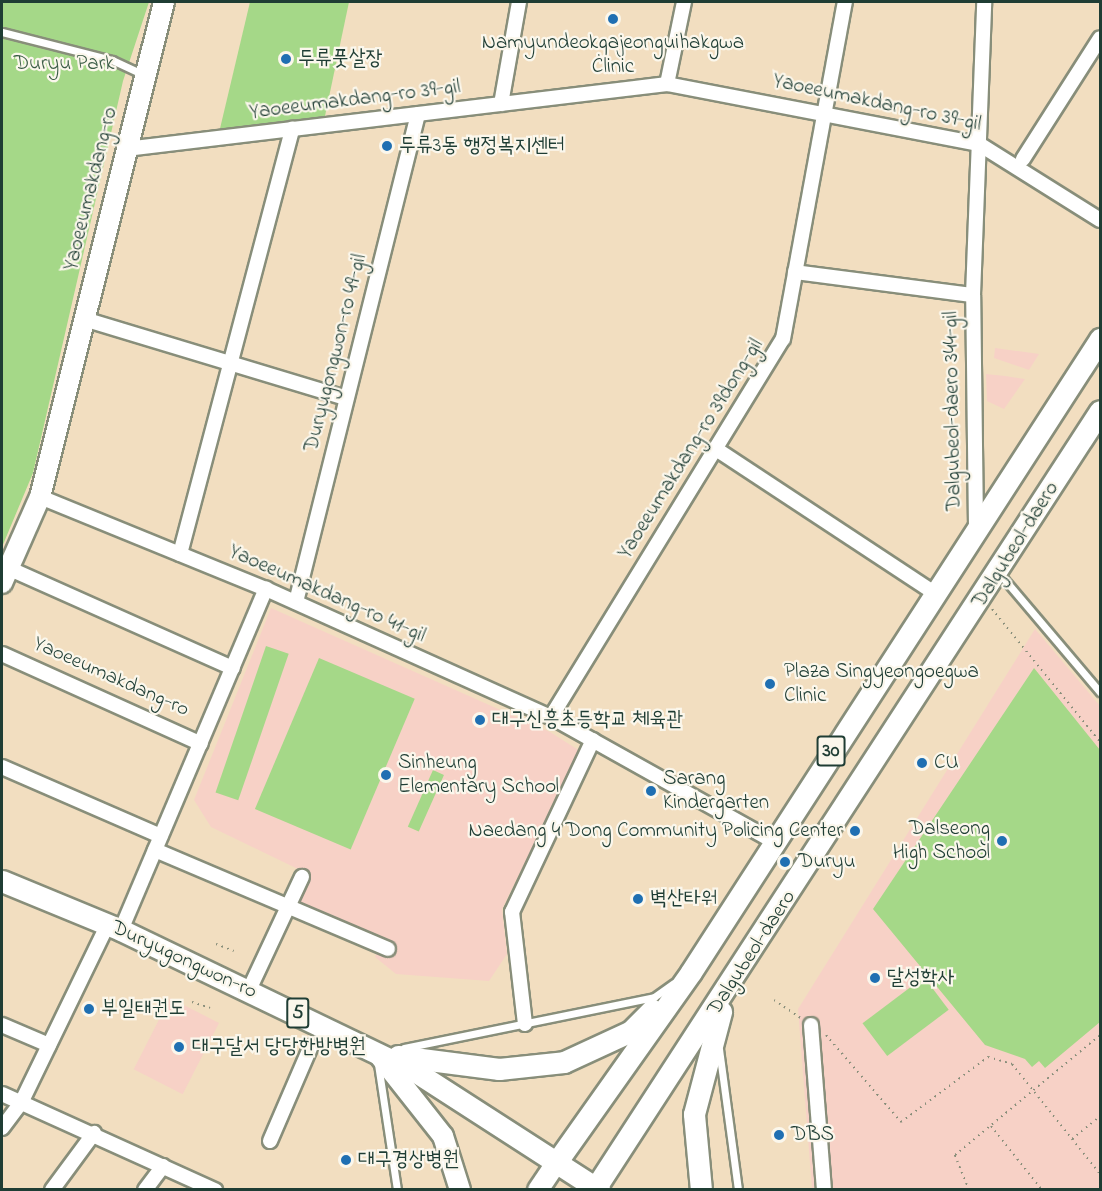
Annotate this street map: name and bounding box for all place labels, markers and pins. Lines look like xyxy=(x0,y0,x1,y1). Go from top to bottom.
marker: Namyundeokgajeonguihakgwa Clinic xyxy=(604,10,622,28)
place label: Namyundeokgajeonguihakgwa Clinic xyxy=(482,30,744,80)
place label: 두류풋살장 xyxy=(298,46,382,72)
marker: 두류풋살장 xyxy=(279,52,293,66)
place label: 두류3동 행정복지센터 xyxy=(399,133,565,159)
marker: 두류3동 행정복지센터 xyxy=(380,139,394,153)
place label: Plaza Singyeongoegwa Clinic xyxy=(784,659,979,709)
marker: Plaza Singyeongoegwa Clinic xyxy=(761,675,779,693)
place label: 대구신흥초등학교 체육관 xyxy=(492,707,683,733)
marker: 대구신흥초등학교 체육관 xyxy=(473,713,487,727)
place label: Sinheung Elementary School xyxy=(398,750,559,800)
place label: CU xyxy=(934,750,959,776)
marker: CU xyxy=(915,756,929,770)
place label: Sarang Kindergarten xyxy=(663,766,769,816)
marker: Sinheung Elementary School xyxy=(379,768,393,782)
marker: Sarang Kindergarten xyxy=(644,784,658,798)
place label: Dalseong High School xyxy=(893,816,990,866)
place label: Naedang 4 Dong Community Policing Center xyxy=(469,818,843,844)
marker: Naedang 4 Dong Community Policing Center xyxy=(848,824,862,838)
marker: Dalseong High School xyxy=(995,834,1009,848)
place label: Duryu xyxy=(798,849,855,875)
marker: Duryu xyxy=(776,853,794,871)
place label: 벽산타워 xyxy=(650,886,718,912)
marker: 벽산타워 xyxy=(631,892,645,906)
place label: 달성학사 xyxy=(887,965,955,991)
marker: 달성학사 xyxy=(868,971,882,985)
place label: 부일태권도 xyxy=(101,996,185,1022)
marker: 부일태권도 xyxy=(82,1002,96,1016)
place label: 대구달서 당당한방병원 xyxy=(192,1034,366,1060)
marker: 대구달서 당당한방병원 xyxy=(170,1038,188,1056)
place label: DBS xyxy=(791,1122,834,1148)
marker: DBS xyxy=(772,1128,786,1142)
place label: 대구경상병원 xyxy=(358,1147,459,1173)
marker: 대구경상병원 xyxy=(339,1153,353,1167)

